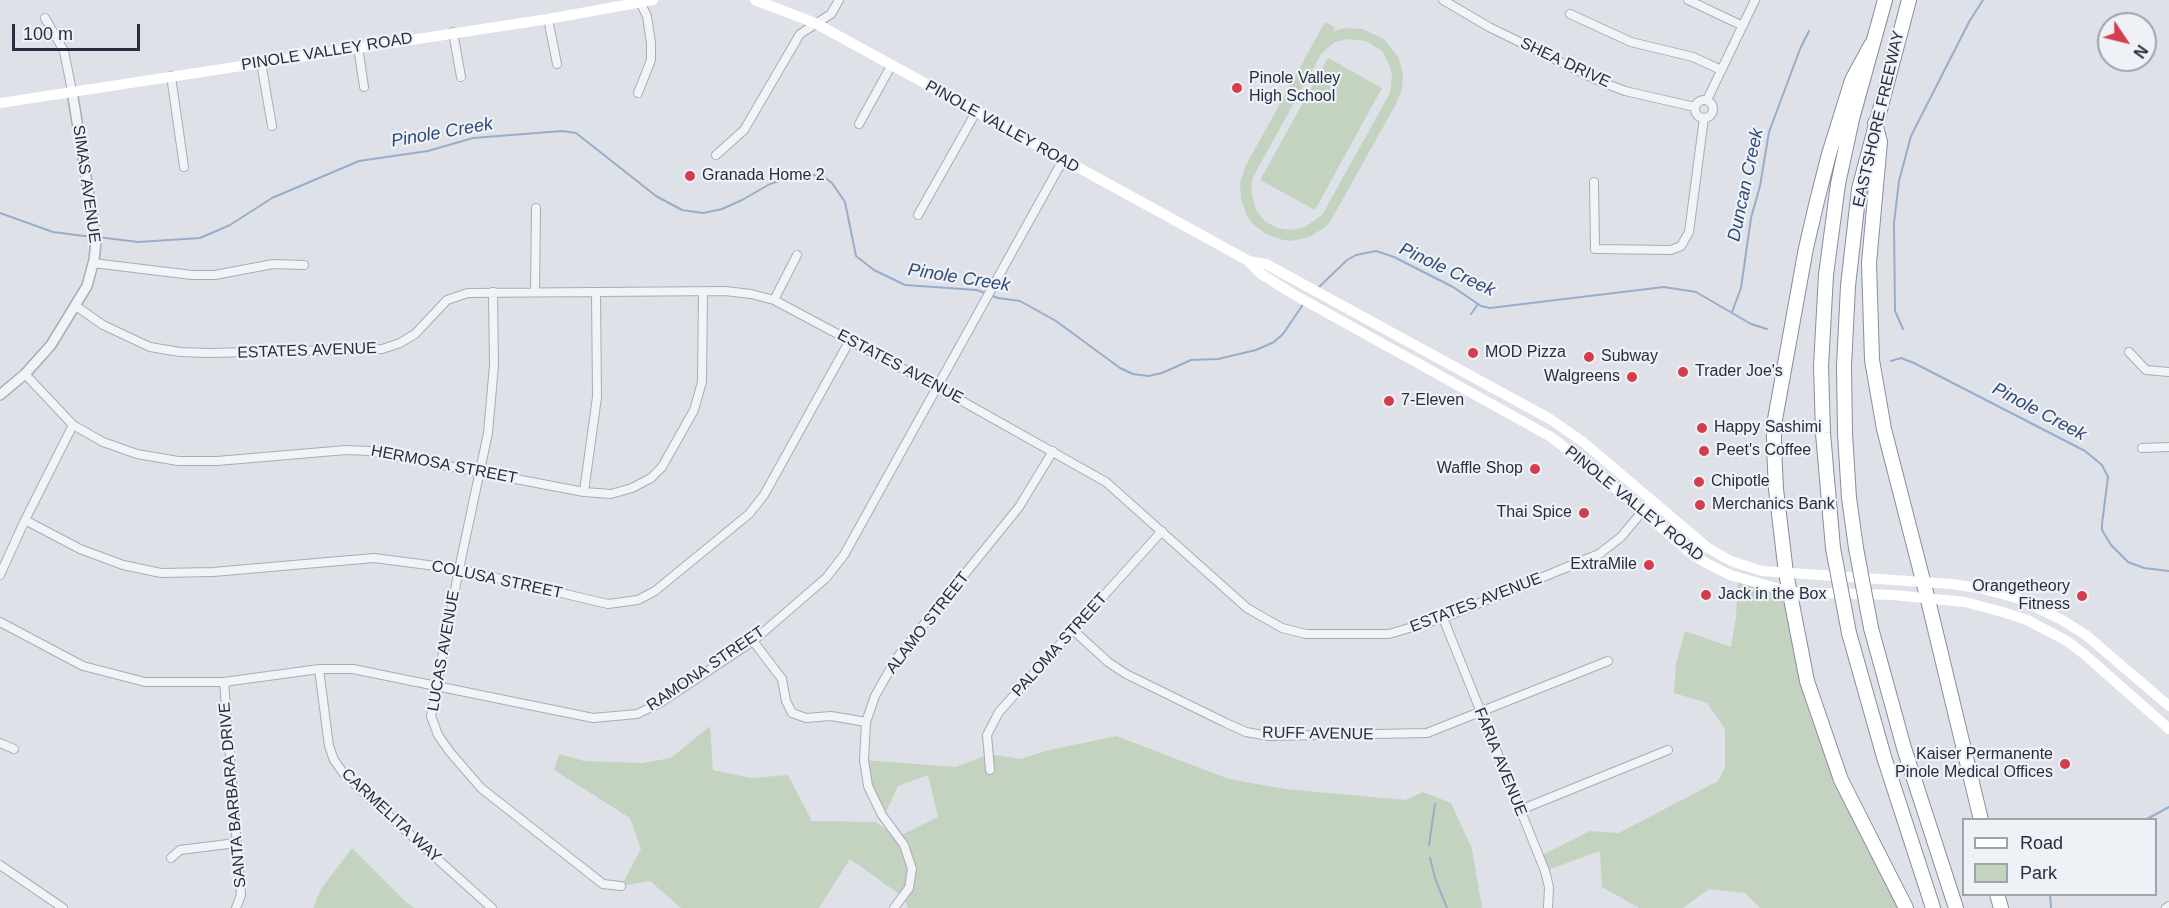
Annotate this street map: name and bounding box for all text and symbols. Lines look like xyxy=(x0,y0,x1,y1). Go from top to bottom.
scale bar xyxy=(15,12,142,50)
north arrow xyxy=(2097,12,2157,72)
text: 100 m xyxy=(23,24,73,44)
street label: PINOLE VALLEY ROAD xyxy=(240,29,414,75)
street label: EASTSHORE FREEWAY xyxy=(1849,29,1909,209)
street label: SHEA DRIVE xyxy=(1517,34,1613,92)
text: N xyxy=(2130,42,2151,61)
place label: Pinole Valley High School xyxy=(1249,69,1340,107)
street label: PINOLE VALLEY ROAD xyxy=(922,77,1082,177)
marker: Pinole Valley High School xyxy=(1230,81,1244,95)
water label: Pinole Creek xyxy=(389,113,495,153)
street label: SIMAS AVENUE xyxy=(68,124,104,244)
water label: Duncan Creek xyxy=(1723,126,1769,244)
place label: Granada Home 2 xyxy=(702,166,825,186)
marker: Granada Home 2 xyxy=(683,169,697,183)
water label: Pinole Creek xyxy=(1396,238,1498,302)
water label: Pinole Creek xyxy=(906,259,1012,297)
street label: ESTATES AVENUE xyxy=(834,326,966,408)
street label: ESTATES AVENUE xyxy=(237,339,377,363)
place label: MOD Pizza xyxy=(1485,343,1566,363)
marker: MOD Pizza xyxy=(1466,346,1480,360)
place label: Subway xyxy=(1601,347,1658,367)
marker: Subway xyxy=(1582,350,1596,364)
place label: Trader Joe's xyxy=(1695,362,1783,382)
marker: Trader Joe's xyxy=(1676,365,1690,379)
place label: Walgreens xyxy=(1544,367,1620,387)
marker: Walgreens xyxy=(1625,370,1639,384)
water label: Pinole Creek xyxy=(1988,378,2090,446)
place label: 7-Eleven xyxy=(1401,391,1464,411)
marker: 7-Eleven xyxy=(1382,394,1396,408)
place label: Happy Sashimi xyxy=(1714,418,1822,438)
marker: Happy Sashimi xyxy=(1695,421,1709,435)
street label: HERMOSA STREET xyxy=(369,441,519,489)
place label: Peet's Coffee xyxy=(1716,441,1811,461)
street label: PINOLE VALLEY ROAD xyxy=(1561,442,1707,566)
marker: Peet's Coffee xyxy=(1697,444,1711,458)
place label: Waffle Shop xyxy=(1437,459,1523,479)
marker: Waffle Shop xyxy=(1528,462,1542,476)
place label: Chipotle xyxy=(1711,472,1770,492)
marker: Chipotle xyxy=(1692,475,1706,489)
place label: Merchanics Bank xyxy=(1712,495,1835,515)
marker: Merchanics Bank xyxy=(1693,498,1707,512)
place label: Thai Spice xyxy=(1496,503,1572,523)
marker: Thai Spice xyxy=(1577,506,1591,520)
place label: ExtraMile xyxy=(1570,555,1637,575)
street label: COLUSA STREET xyxy=(430,557,564,603)
marker: ExtraMile xyxy=(1642,558,1656,572)
street label: ALAMO STREET xyxy=(882,568,974,678)
street label: ESTATES AVENUE xyxy=(1407,569,1545,637)
place label: Orangetheory Fitness xyxy=(1972,577,2070,615)
place label: Jack in the Box xyxy=(1718,585,1826,605)
marker: Jack in the Box xyxy=(1699,588,1713,602)
street label: LUCAS AVENUE xyxy=(424,589,464,713)
street label: PALOMA STREET xyxy=(1008,589,1112,701)
marker: Orangetheory Fitness xyxy=(2075,589,2089,603)
street label: RAMONA STREET xyxy=(644,623,768,715)
street label: SANTA BARBARA DRIVE xyxy=(215,701,251,889)
street label: FARIA AVENUE xyxy=(1470,705,1530,819)
street label: RUFF AVENUE xyxy=(1262,723,1374,745)
place label: Kaiser Permanente Pinole Medical Offices xyxy=(1895,745,2053,783)
marker: Kaiser Permanente Pinole Medical Offices xyxy=(2058,757,2072,771)
street label: CARMELITA WAY xyxy=(337,765,445,867)
legend xyxy=(1962,818,2157,896)
text: Road xyxy=(2020,833,2063,853)
text: Park xyxy=(2020,863,2057,883)

